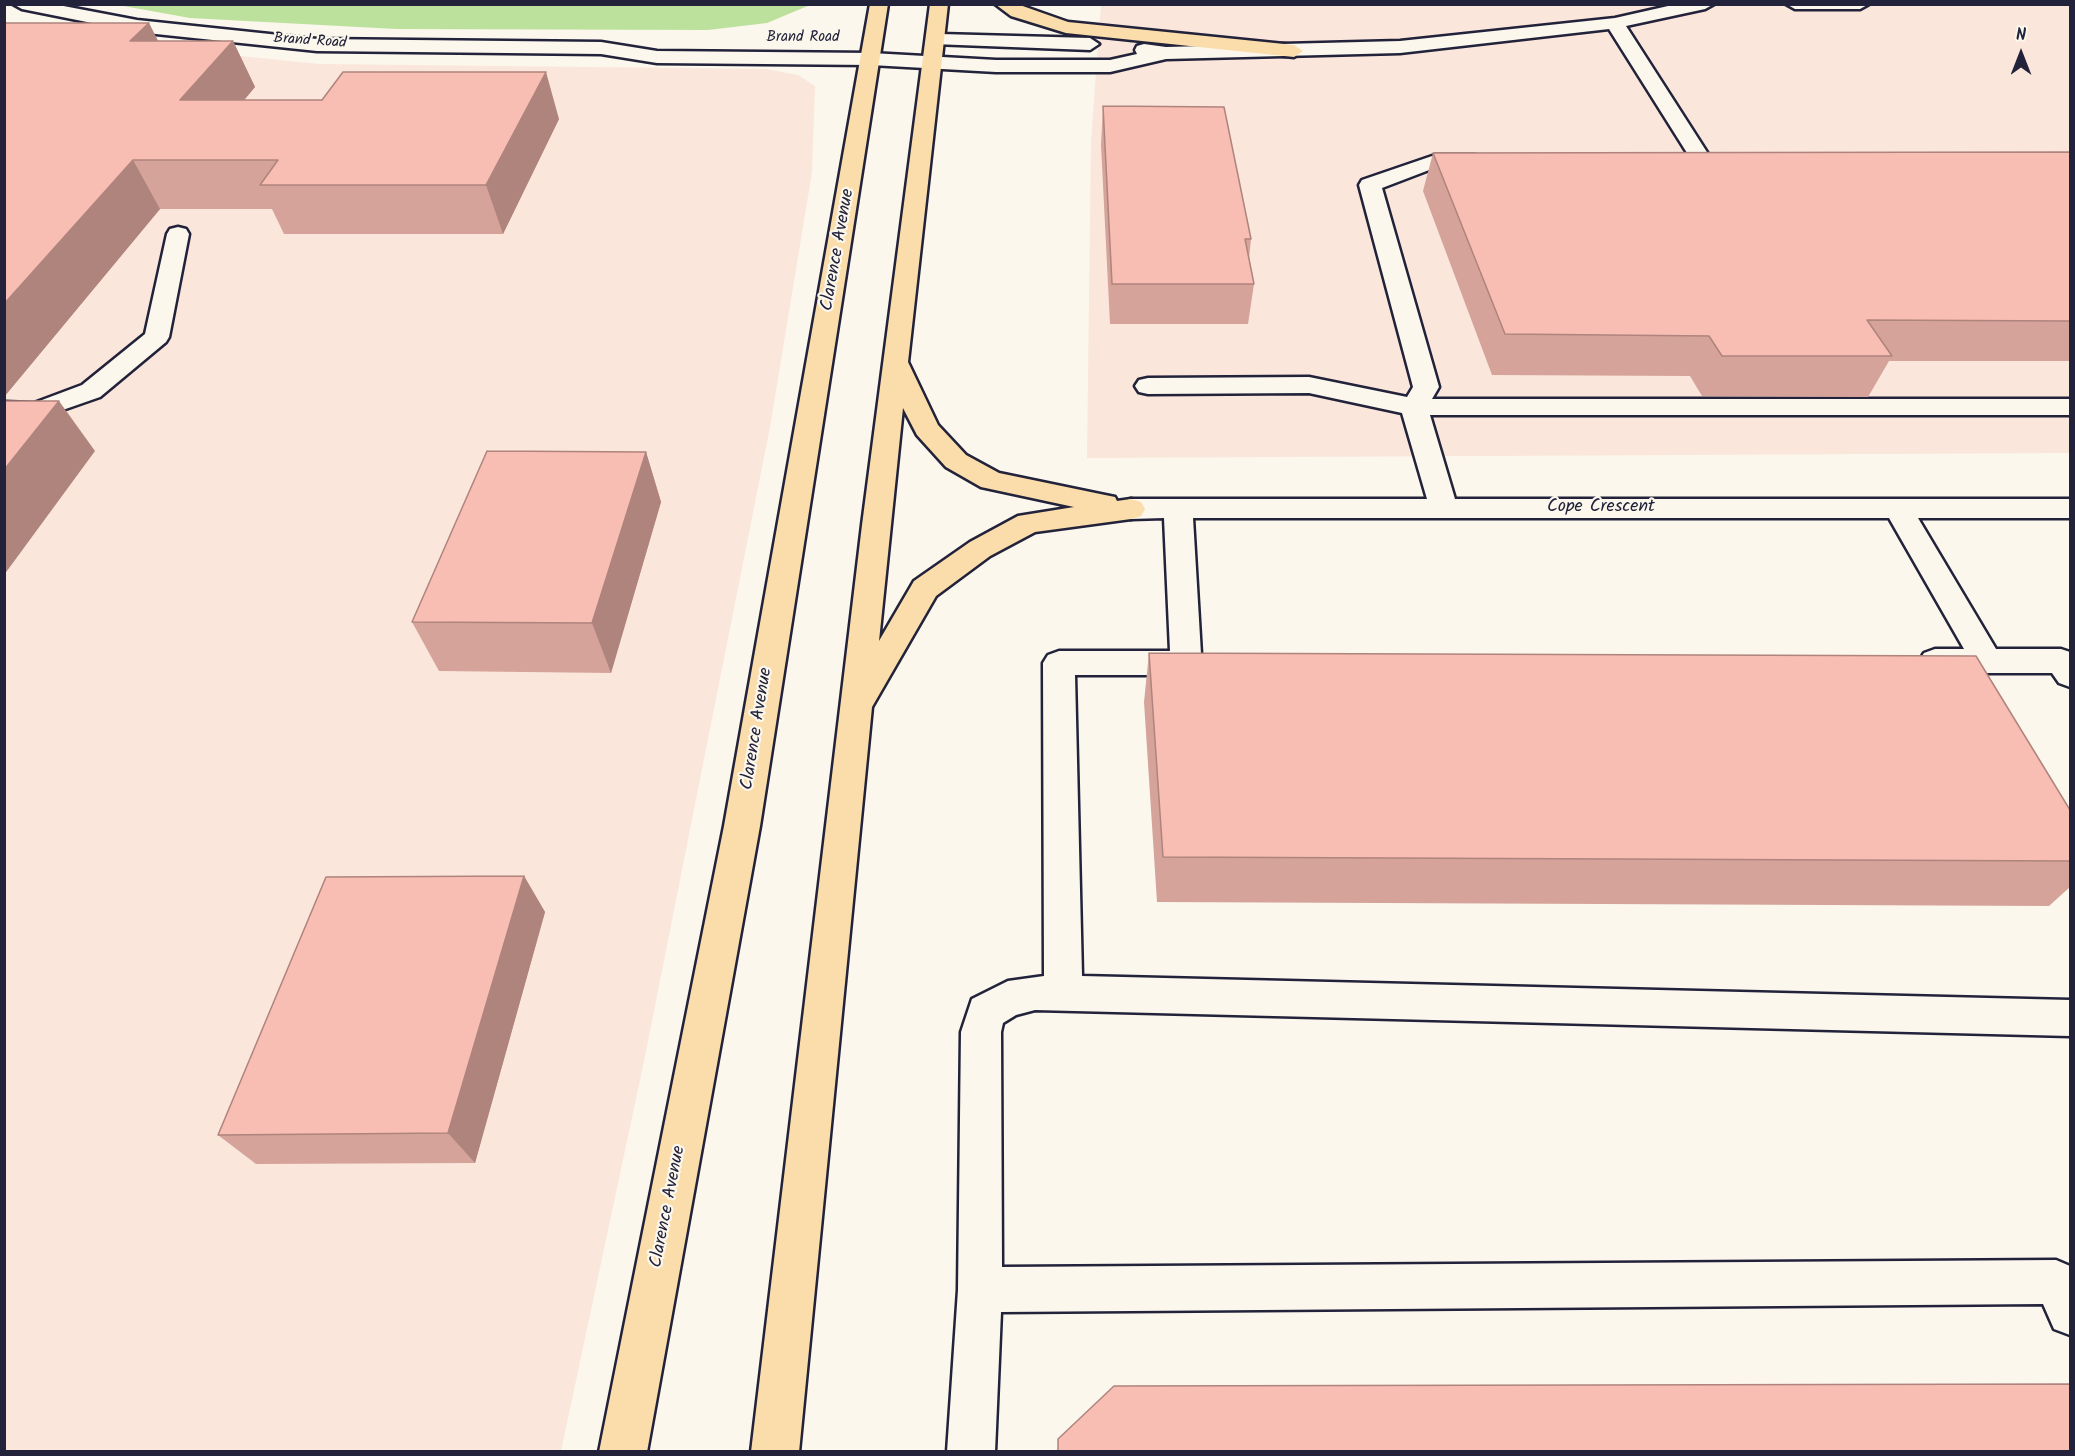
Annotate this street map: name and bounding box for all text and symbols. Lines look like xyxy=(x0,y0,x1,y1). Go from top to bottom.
text: N xyxy=(2016,23,2026,48)
north arrow xyxy=(1991,24,2051,84)
street label: Brand Road xyxy=(766,29,840,47)
street label: Brand Road xyxy=(273,30,347,54)
street label: Clarence Avenue xyxy=(818,187,860,313)
street label: Cope Crescent xyxy=(1547,497,1655,519)
street label: Clarence Avenue xyxy=(738,666,778,792)
street label: Clarence Avenue xyxy=(647,1144,691,1270)

